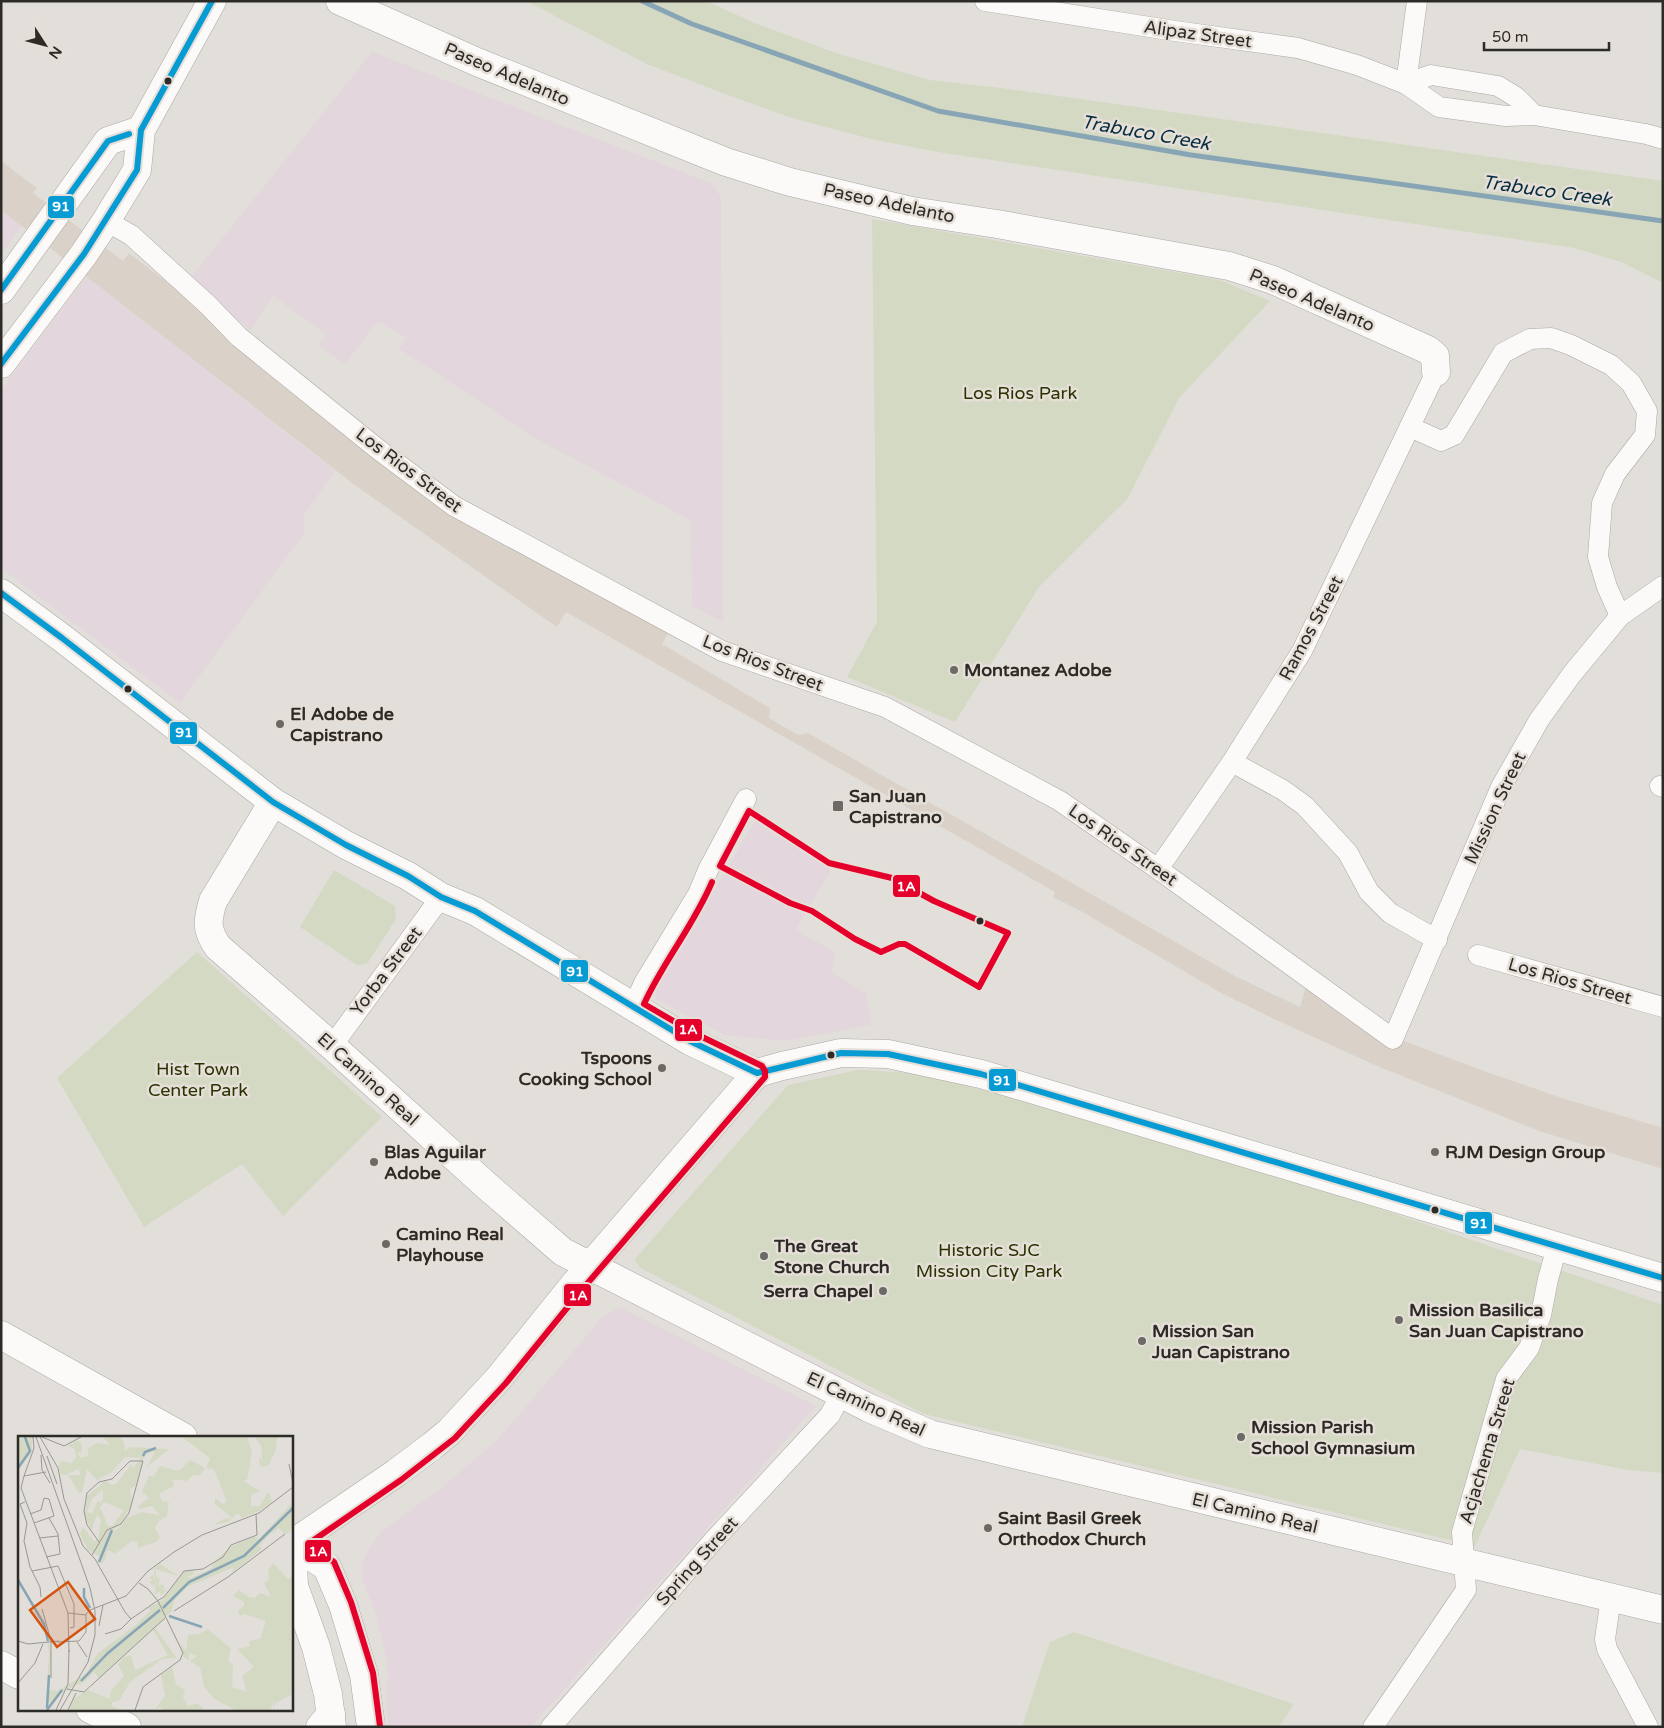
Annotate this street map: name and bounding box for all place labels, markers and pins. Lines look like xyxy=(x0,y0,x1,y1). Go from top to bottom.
unlabelled marker xyxy=(163,76,173,86)
place label: Montanez Adobe xyxy=(964,659,1112,681)
marker: Montanez Adobe xyxy=(948,664,960,676)
unlabelled marker xyxy=(123,684,133,694)
place label: El Adobe de Capistrano xyxy=(290,703,394,746)
marker: El Adobe de Capistrano xyxy=(274,718,286,730)
place label: San Juan Capistrano xyxy=(849,785,942,828)
marker: San Juan Capistrano xyxy=(831,799,845,813)
unlabelled marker xyxy=(975,916,985,926)
place label: Tspoons Cooking School xyxy=(519,1047,652,1090)
unlabelled marker xyxy=(826,1050,836,1060)
marker: Tspoons Cooking School xyxy=(656,1062,668,1074)
place label: Blas Aguilar Adobe xyxy=(384,1141,487,1184)
place label: RJM Design Group xyxy=(1445,1141,1605,1163)
marker: RJM Design Group xyxy=(1429,1146,1441,1158)
marker: Blas Aguilar Adobe xyxy=(368,1156,380,1168)
unlabelled marker xyxy=(1430,1205,1440,1215)
place label: Camino Real Playhouse xyxy=(396,1223,504,1266)
place label: The Great Stone Church xyxy=(773,1235,890,1278)
marker: Camino Real Playhouse xyxy=(380,1238,392,1250)
marker: The Great Stone Church xyxy=(758,1250,770,1262)
place label: Serra Chapel xyxy=(764,1280,873,1302)
marker: Serra Chapel xyxy=(877,1285,889,1297)
place label: Mission Basilica San Juan Capistrano xyxy=(1409,1299,1584,1342)
marker: Mission Basilica San Juan Capistrano xyxy=(1393,1314,1405,1326)
place label: Mission San Juan Capistrano xyxy=(1151,1320,1290,1363)
marker: Mission San Juan Capistrano xyxy=(1136,1335,1148,1347)
place label: Mission Parish School Gymnasium xyxy=(1251,1416,1415,1459)
marker: Mission Parish School Gymnasium xyxy=(1235,1431,1247,1443)
place label: Saint Basil Greek Orthodox Church xyxy=(998,1507,1146,1550)
marker: Saint Basil Greek Orthodox Church xyxy=(982,1522,994,1534)

